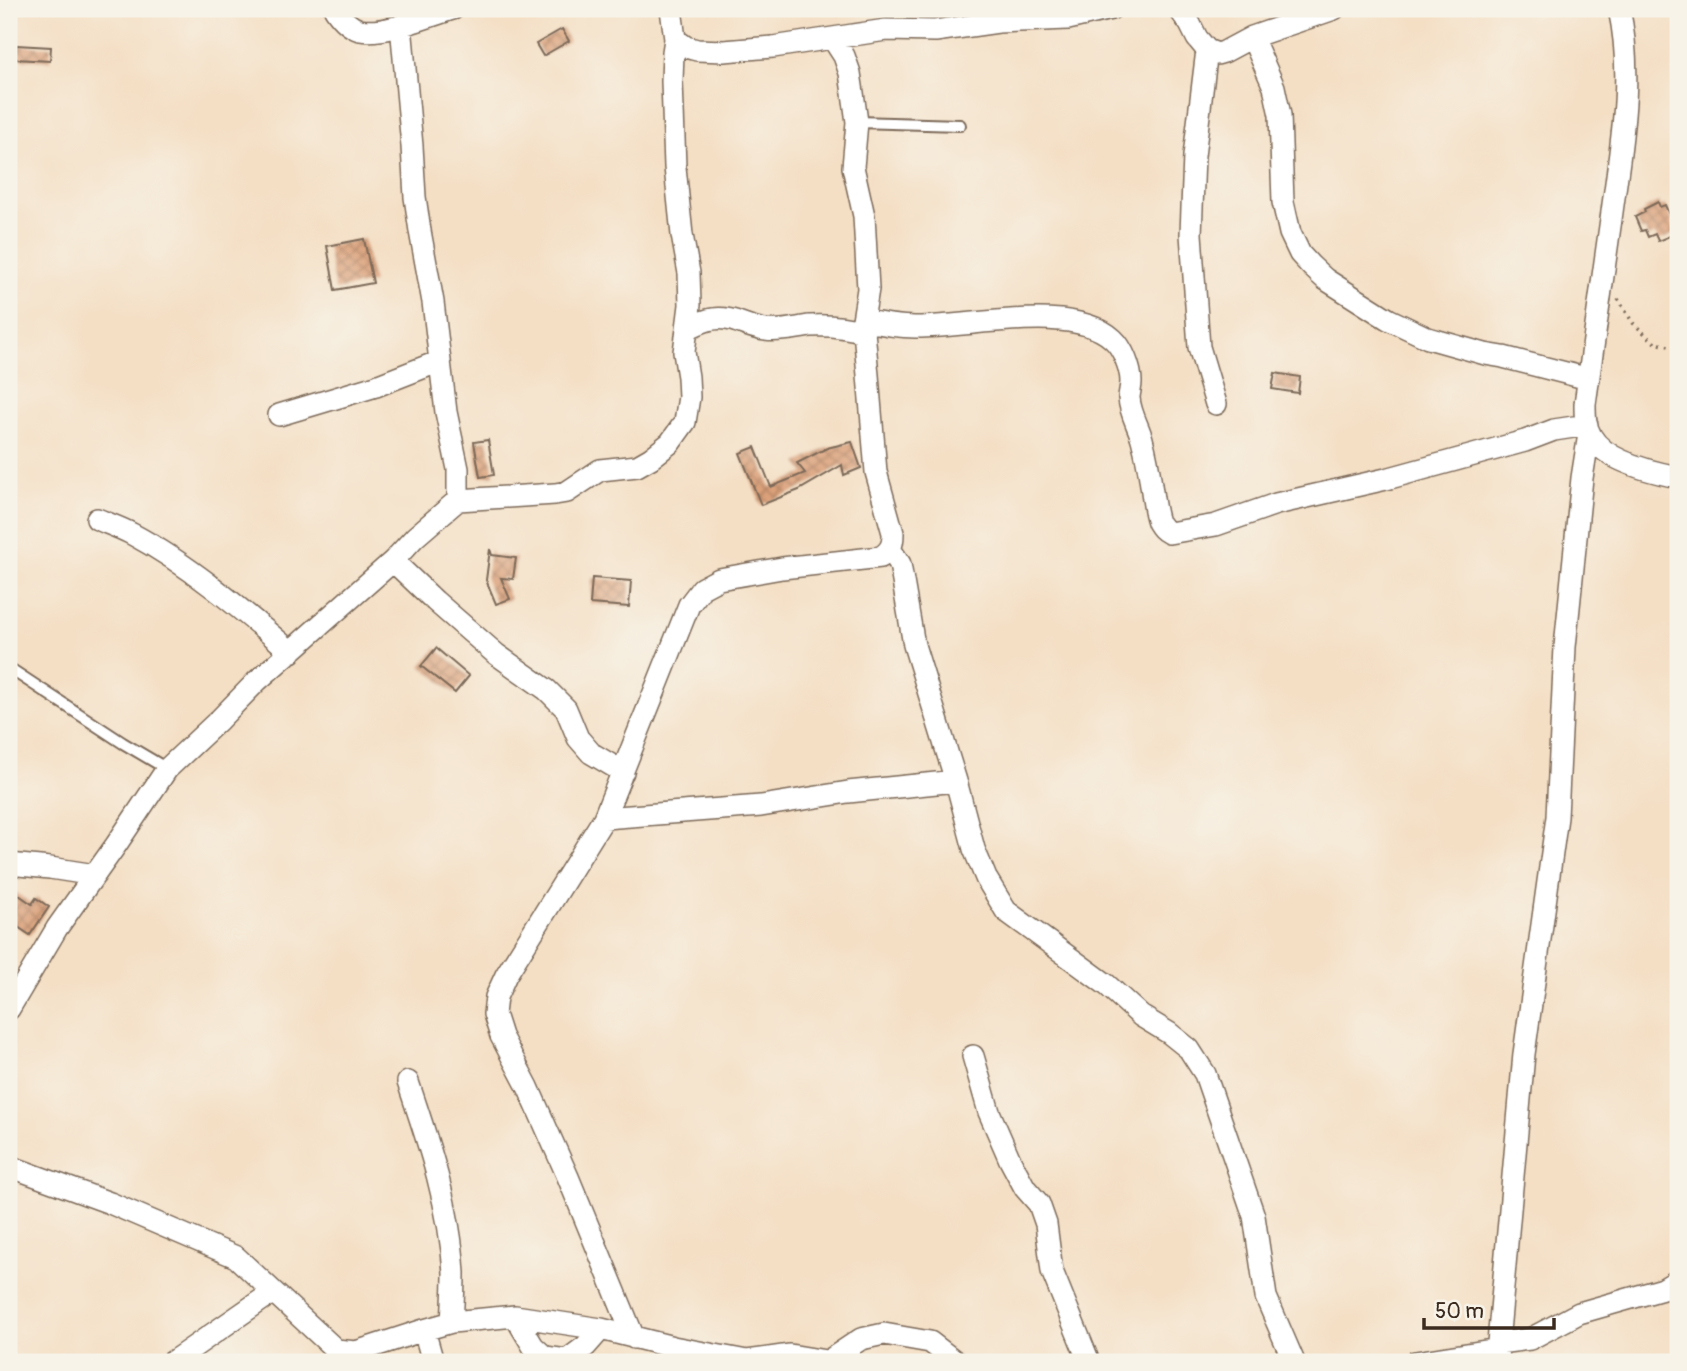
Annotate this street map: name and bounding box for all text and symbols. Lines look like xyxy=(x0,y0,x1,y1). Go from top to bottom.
scale bar xyxy=(1424,1287,1554,1331)
text: 50 m xyxy=(1435,1298,1484,1325)

